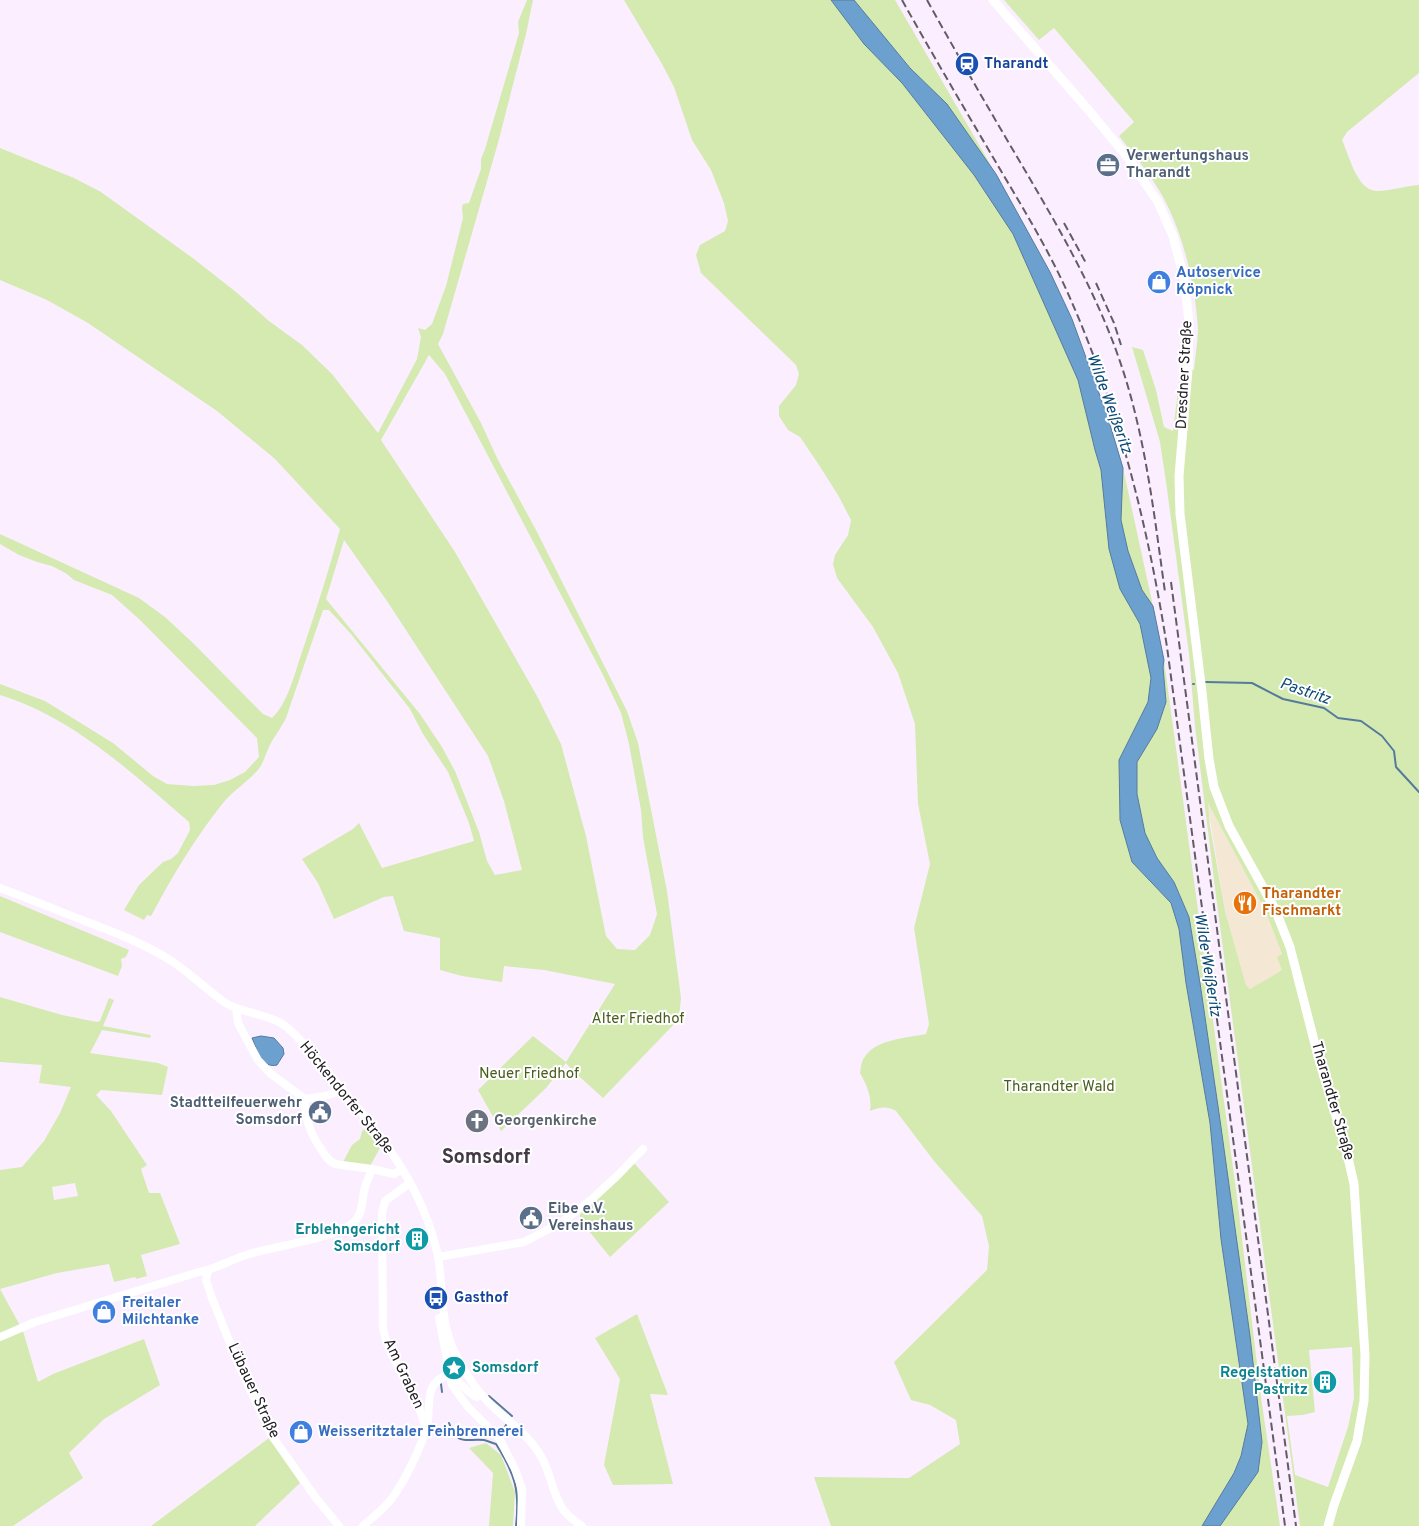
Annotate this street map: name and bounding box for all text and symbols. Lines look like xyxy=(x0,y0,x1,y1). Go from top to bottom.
station icon: Tharandt xyxy=(954,51,980,77)
place label: Tharandt xyxy=(984,55,1048,74)
place label: Verwertungshaus Tharandt xyxy=(1126,147,1249,183)
office icon: Verwertungshaus Tharandt xyxy=(1095,152,1121,178)
place label: Autoservice Köpnick xyxy=(1176,264,1261,300)
shop icon: Autoservice Köpnick xyxy=(1146,269,1172,295)
street label: Dresdner Straße xyxy=(1173,320,1197,430)
water label: Wilde Weißeritz xyxy=(1082,351,1137,458)
water label: Pastritz xyxy=(1277,674,1334,710)
place label: Tharandter Fischmarkt xyxy=(1262,885,1342,921)
restaurant icon: Tharandter Fischmarkt xyxy=(1232,890,1258,916)
water label: Wilde Weißeritz xyxy=(1189,912,1225,1020)
park label: Alter Friedhof xyxy=(592,1010,684,1029)
street label: Höckendorfer Straße xyxy=(295,1038,397,1158)
street label: Tharandter Straße xyxy=(1306,1039,1358,1163)
park label: Neuer Friedhof xyxy=(479,1065,579,1084)
park label: Tharandter Wald xyxy=(1003,1078,1115,1097)
place label: Stadtteilfeuerwehr Somsdorf xyxy=(170,1094,303,1130)
public building icon: Stadtteilfeuerwehr Somsdorf xyxy=(307,1099,333,1125)
church icon: Georgenkirche xyxy=(464,1108,490,1134)
place label: Georgenkirche xyxy=(494,1112,597,1131)
district label: Somsdorf xyxy=(442,1145,530,1171)
place label: Eibe e.V. Vereinshaus xyxy=(548,1200,634,1236)
public building icon: Eibe e.V. Vereinshaus xyxy=(518,1205,544,1231)
place label: Erblehngericht Somsdorf xyxy=(295,1221,401,1257)
building icon: Erblehngericht Somsdorf xyxy=(404,1226,430,1252)
bus stop icon: Gasthof xyxy=(423,1285,449,1311)
place label: Gasthof xyxy=(454,1289,509,1308)
place label: Freitaler Milchtanke xyxy=(122,1294,199,1330)
shop icon: Freitaler Milchtanke xyxy=(91,1299,117,1325)
street label: Am Graben xyxy=(378,1336,428,1412)
street label: Lübauer Straße xyxy=(223,1340,283,1442)
place icon: Somsdorf xyxy=(441,1355,467,1381)
place label: Somsdorf xyxy=(472,1359,539,1378)
place label: Regelstation Pastritz xyxy=(1220,1364,1308,1400)
building icon: Regelstation Pastritz xyxy=(1312,1369,1338,1395)
shop icon: Weisseritztaler Feinbrennerei xyxy=(288,1419,314,1445)
place label: Weisseritztaler Feinbrennerei xyxy=(318,1423,524,1442)

